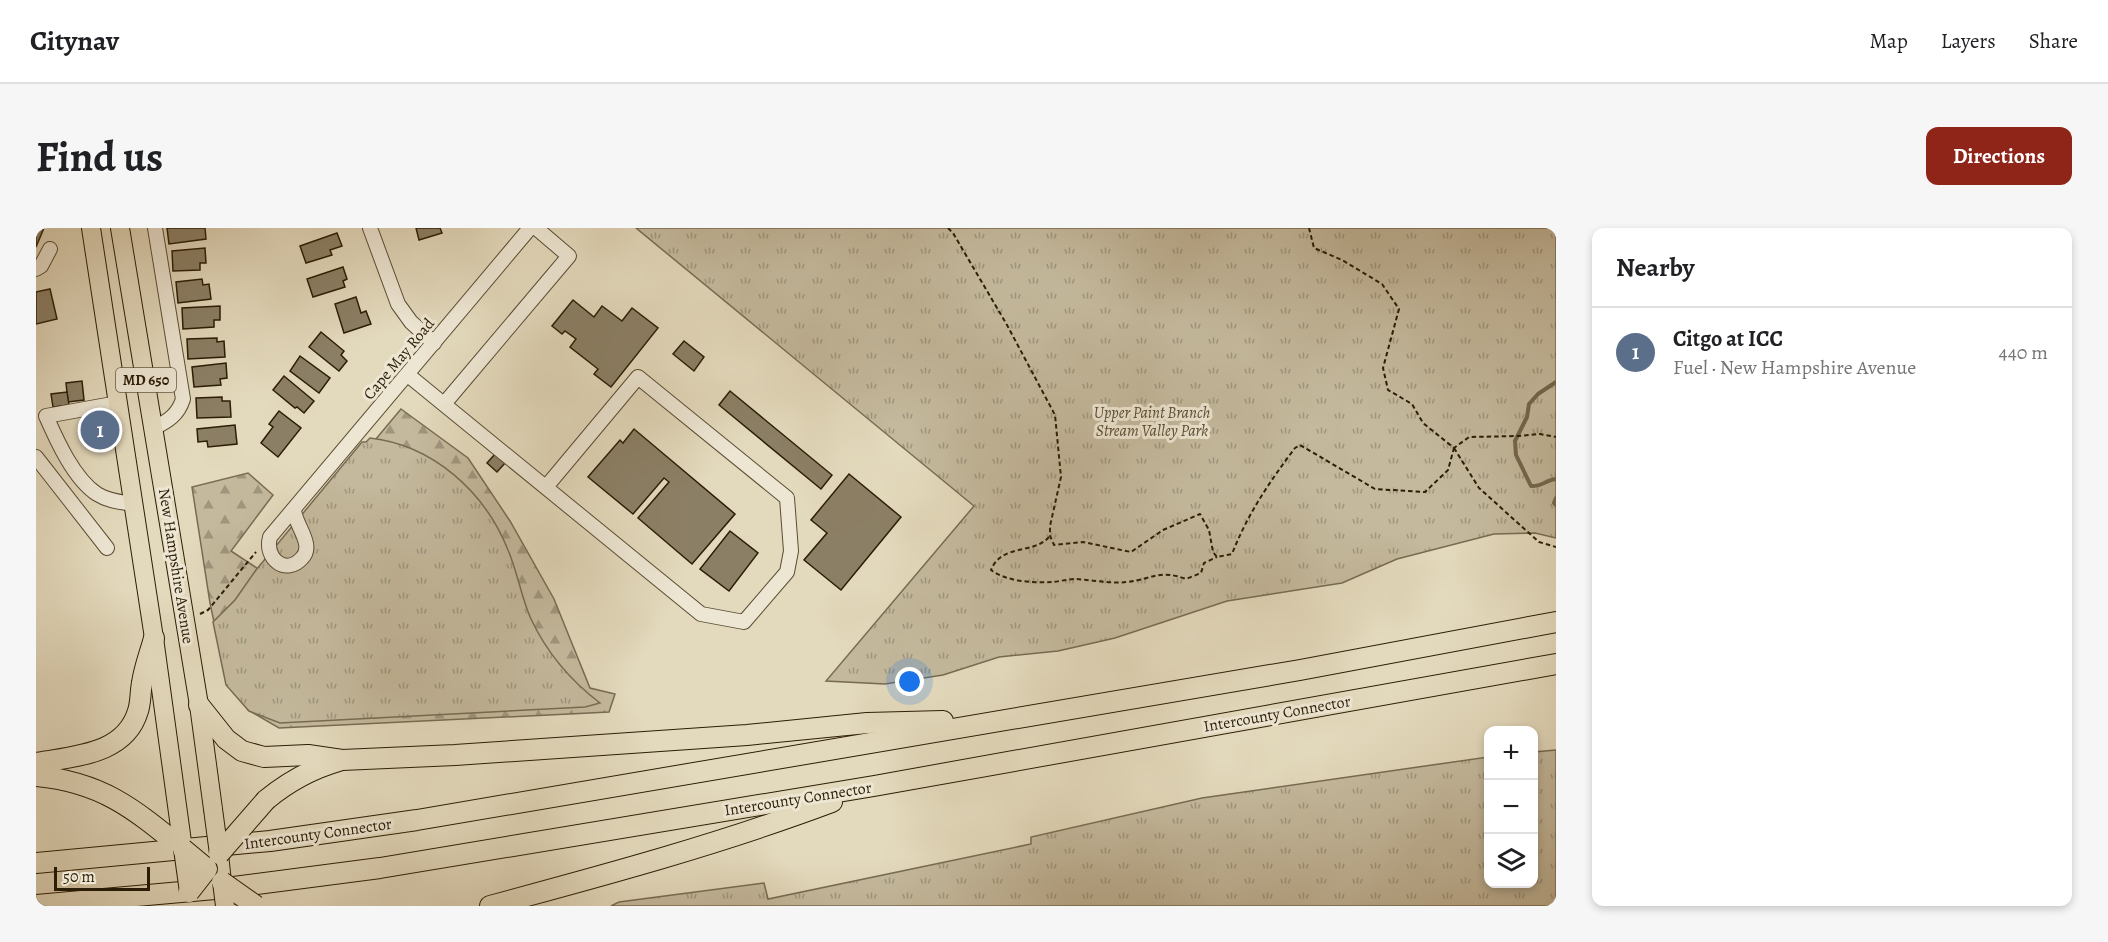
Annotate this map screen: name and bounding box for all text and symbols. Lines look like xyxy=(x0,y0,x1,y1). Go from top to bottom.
text: Citynav xyxy=(30,22,119,60)
text: Map xyxy=(1869,27,1908,55)
text: Layers xyxy=(1941,27,1996,55)
text: Share xyxy=(2029,27,2078,55)
button: Directions xyxy=(1926,127,2072,185)
text: Find us xyxy=(36,128,163,185)
text: Nearby xyxy=(1616,250,1695,285)
street label: Cape May Road xyxy=(358,313,440,405)
text: Citgo at ICC xyxy=(1673,324,1783,354)
text: 1 xyxy=(1632,339,1639,366)
text: 440 m xyxy=(1999,339,2048,366)
text: Fuel · New Hampshire Avenue xyxy=(1673,354,1916,381)
road number: MD 650 xyxy=(116,368,176,392)
park label: Upper Paint Branch Stream Valley Park xyxy=(1094,402,1210,442)
pin: 1 xyxy=(80,408,120,452)
street label: New Hampshire Avenue xyxy=(153,487,199,645)
your location xyxy=(895,667,924,696)
street label: Intercounty Connector xyxy=(1202,690,1352,738)
map controls xyxy=(1484,726,1538,888)
button: + xyxy=(1484,726,1538,780)
street label: Intercounty Connector xyxy=(723,776,873,822)
button: − xyxy=(1484,780,1538,834)
street label: Intercounty Connector xyxy=(243,813,393,855)
button: layers xyxy=(1484,834,1538,888)
scale bar xyxy=(54,864,150,892)
text: 50 m xyxy=(63,866,95,888)

